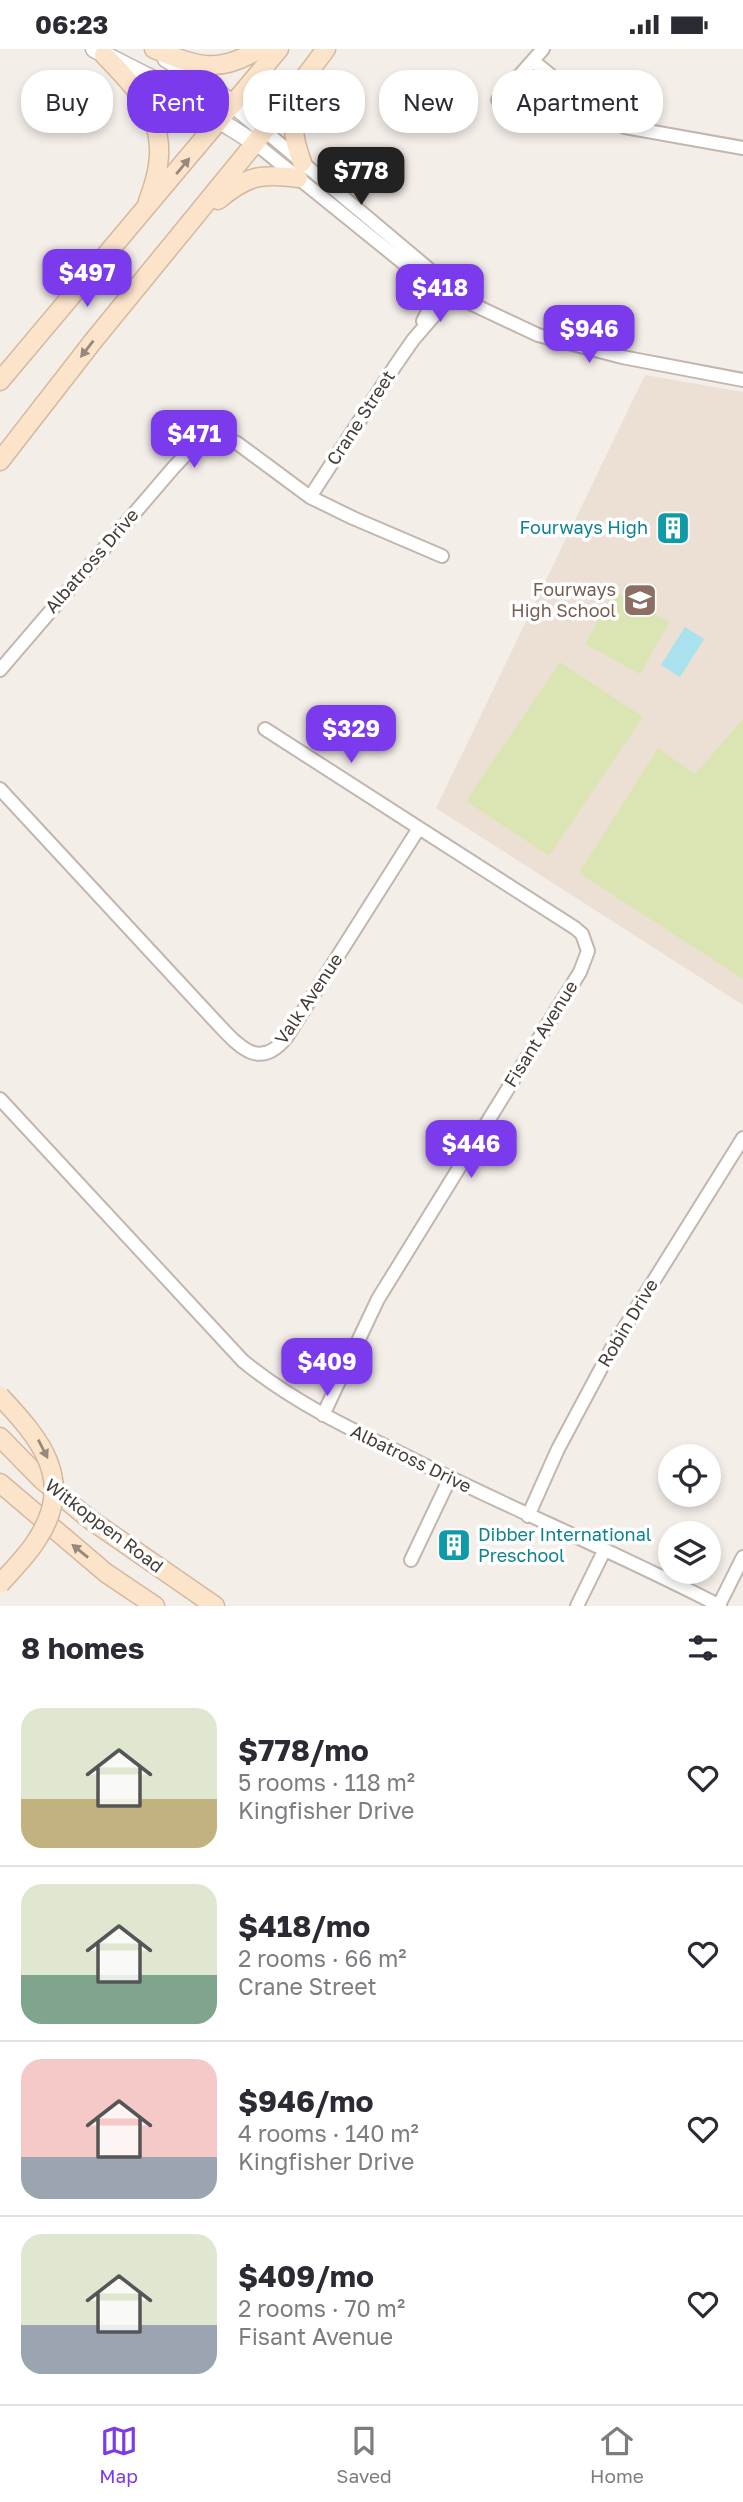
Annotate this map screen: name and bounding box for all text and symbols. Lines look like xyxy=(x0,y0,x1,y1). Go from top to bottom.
text: 06:23 xyxy=(35,9,108,40)
chip: Buy xyxy=(21,70,113,133)
chip: Rent xyxy=(127,70,229,133)
chip: Filters xyxy=(243,70,365,133)
chip: New xyxy=(379,70,478,133)
chip: Apartment xyxy=(492,70,663,133)
pin: $778 xyxy=(320,148,402,207)
text: $778 xyxy=(333,156,389,184)
one-way arrow xyxy=(175,157,190,174)
pin: $497 xyxy=(46,250,128,309)
text: $497 xyxy=(59,258,115,286)
pin: $418 xyxy=(399,265,481,324)
text: $418 xyxy=(412,273,468,301)
pin: $946 xyxy=(548,305,630,365)
text: $946 xyxy=(560,314,619,342)
one-way arrow xyxy=(80,340,95,358)
street label: Crane Street xyxy=(321,366,399,469)
pin: $471 xyxy=(153,411,235,470)
text: $471 xyxy=(167,419,221,447)
street label: Albatross Drive xyxy=(40,503,143,617)
building icon: Fourways High xyxy=(654,509,692,547)
place label: Fourways High xyxy=(520,516,648,538)
place label: Fourways High School xyxy=(511,578,616,621)
school or university icon: Fourways High School xyxy=(621,581,659,619)
pin: $329 xyxy=(310,705,392,765)
text: $329 xyxy=(322,714,380,742)
street label: Valk Avenue xyxy=(270,949,347,1048)
street label: Fisant Avenue xyxy=(499,976,582,1091)
pin: $446 xyxy=(430,1121,512,1180)
text: $446 xyxy=(442,1129,500,1157)
street label: Robin Drive xyxy=(592,1274,662,1371)
pin: $409 xyxy=(286,1339,368,1398)
text: $409 xyxy=(297,1347,357,1375)
street label: Albatross Drive xyxy=(347,1419,475,1497)
one-way arrow xyxy=(37,1439,48,1459)
map controls xyxy=(658,1444,721,1584)
button: locate xyxy=(658,1444,721,1507)
street label: Witkoppen Road xyxy=(41,1474,168,1577)
button: layers xyxy=(658,1521,721,1584)
place label: Dibber International Preschool xyxy=(478,1523,652,1566)
building icon: Dibber International Preschool xyxy=(435,1526,473,1564)
one-way arrow xyxy=(71,1544,89,1559)
icon: filters xyxy=(684,1629,722,1667)
text: 8 homes xyxy=(21,1630,145,1666)
text: $778/mo xyxy=(238,1732,369,1768)
icon: home xyxy=(77,1736,161,1820)
icon: heart xyxy=(684,1759,722,1797)
text: 5 rooms · 118 m² xyxy=(238,1768,415,1796)
text: Kingfisher Drive xyxy=(238,1796,414,1824)
text: $418/mo xyxy=(238,1908,370,1944)
icon: home xyxy=(77,1912,161,1996)
icon: heart xyxy=(684,1935,722,1973)
text: 2 rooms · 66 m² xyxy=(238,1944,407,1972)
text: Crane Street xyxy=(238,1972,377,2000)
text: $946/mo xyxy=(238,2083,374,2119)
icon: home xyxy=(77,2087,161,2171)
icon: heart xyxy=(684,2110,722,2148)
text: 4 rooms · 140 m² xyxy=(238,2119,419,2147)
text: Kingfisher Drive xyxy=(238,2147,414,2175)
text: $409/mo xyxy=(238,2258,374,2294)
icon: home xyxy=(77,2262,161,2346)
icon: heart xyxy=(684,2285,722,2323)
text: 2 rooms · 70 m² xyxy=(238,2294,405,2322)
text: Fisant Avenue xyxy=(238,2322,393,2350)
tab: Map xyxy=(99,2422,138,2487)
tab: Saved xyxy=(336,2422,392,2487)
tab: Home xyxy=(590,2422,644,2487)

